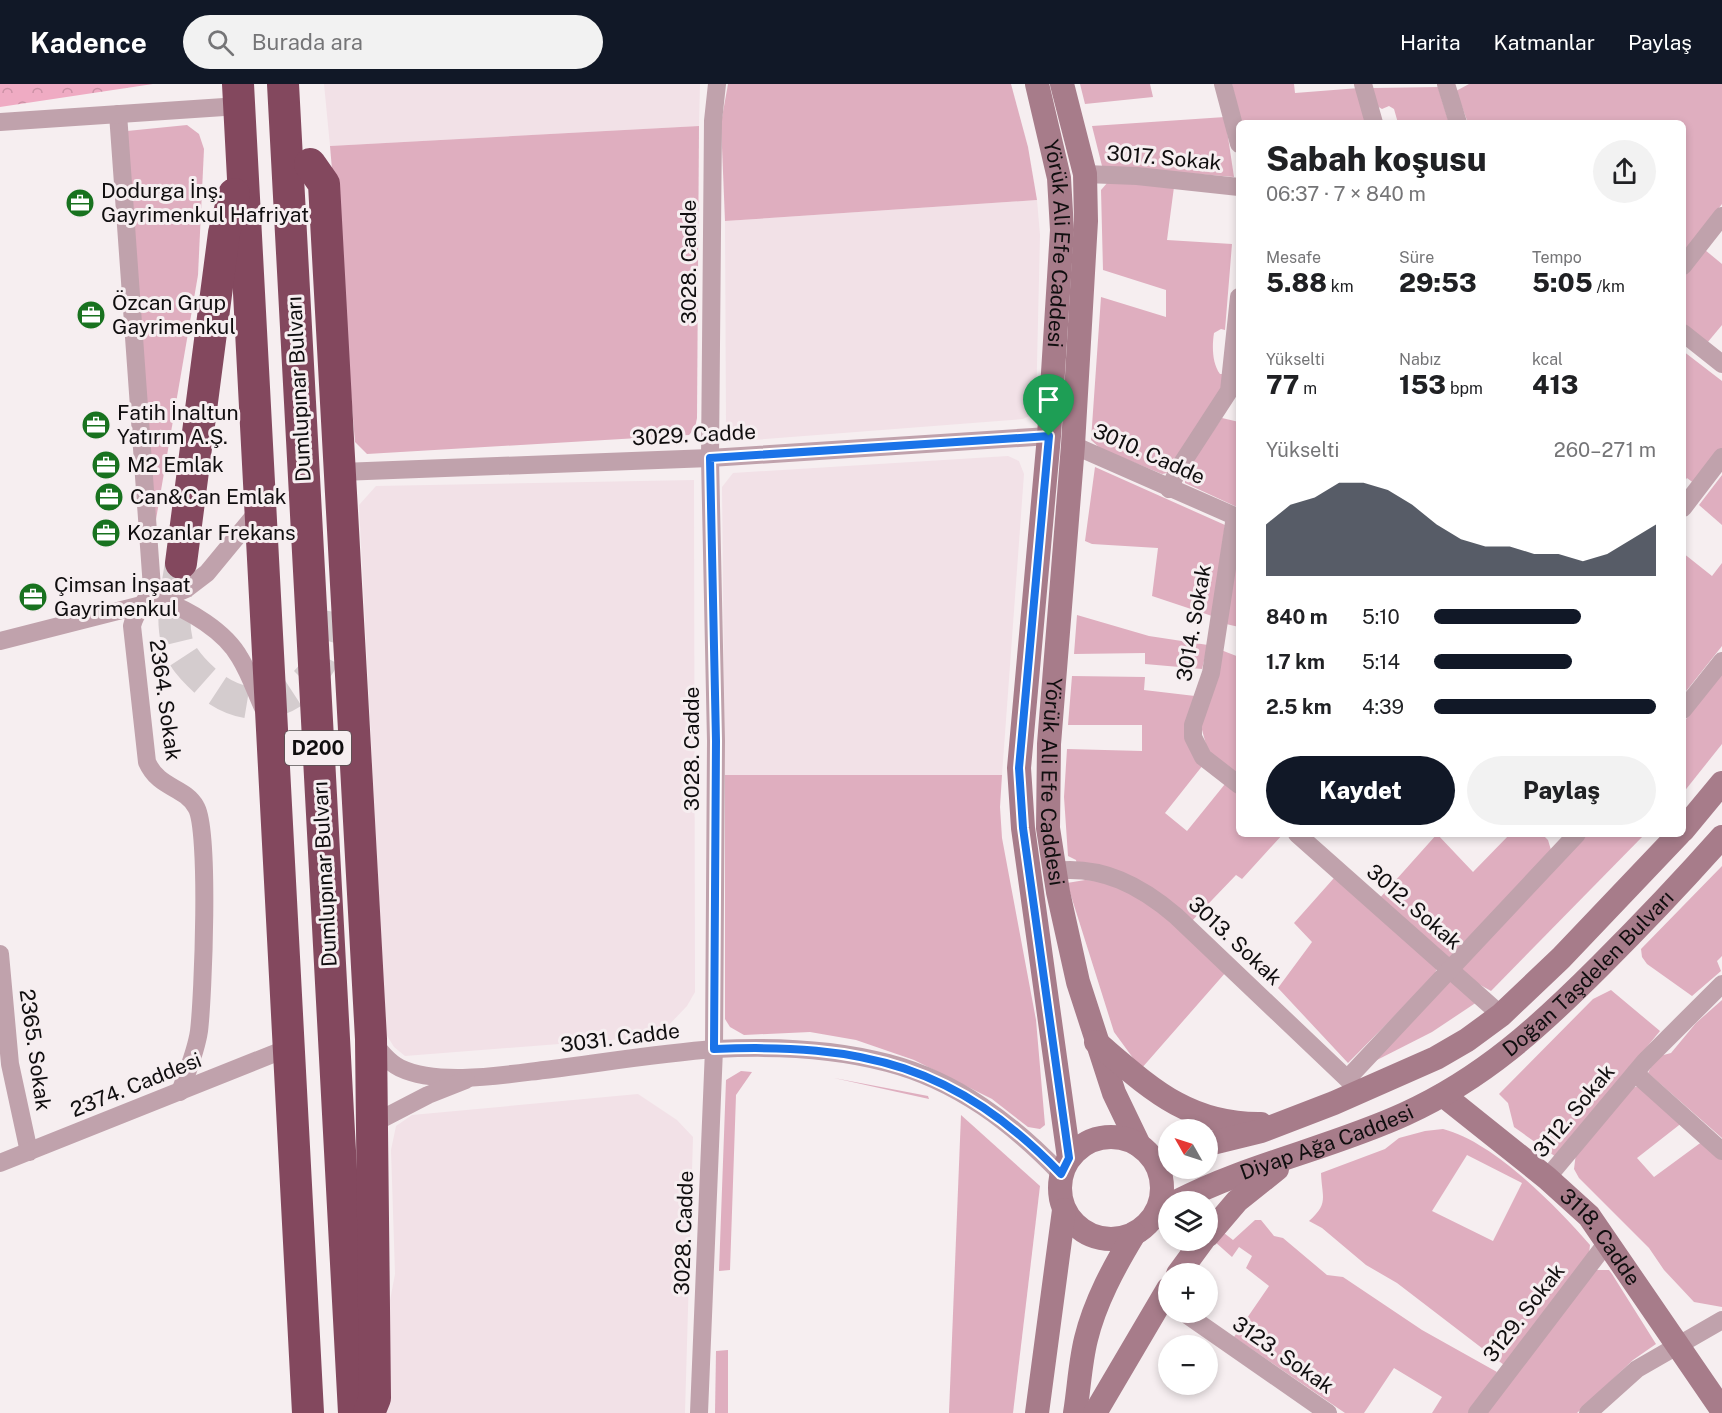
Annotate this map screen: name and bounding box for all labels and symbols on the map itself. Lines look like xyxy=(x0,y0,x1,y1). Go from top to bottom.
street label: Yörük Ali Efe Caddesi xyxy=(1038,137,1075,348)
street label: 3017. Sokak xyxy=(1106,140,1223,175)
place label: Dodurga İnş. Gayrimenkul Hafriyat xyxy=(101,178,309,227)
office icon: Dodurga İnş. Gayrimenkul Hafriyat xyxy=(64,187,96,219)
street label: 3028. Cadde xyxy=(676,200,701,324)
place label: Özcan Grup Gayrimenkul xyxy=(112,290,236,339)
street label: Dumlupınar Bulvarı xyxy=(281,296,316,482)
office icon: Özcan Grup Gayrimenkul xyxy=(75,299,107,331)
pin xyxy=(1023,374,1074,436)
place label: Fatih İnaltun Yatırım A.Ş. xyxy=(117,400,239,449)
office icon: Fatih İnaltun Yatırım A.Ş. xyxy=(80,409,112,441)
street label: 3010. Cadde xyxy=(1089,418,1209,489)
street label: 3029. Cadde xyxy=(631,419,757,450)
office icon: M2 Emlak xyxy=(90,449,122,481)
place label: M2 Emlak xyxy=(127,452,224,477)
office icon: Can&Can Emlak xyxy=(93,481,125,513)
place label: Can&Can Emlak xyxy=(130,484,287,509)
office icon: Kozanlar Frekans xyxy=(90,517,122,549)
place label: Kozanlar Frekans xyxy=(127,520,296,545)
street label: 3014. Sokak xyxy=(1171,562,1216,683)
place label: Çimsan İnşaat Gayrimenkul xyxy=(54,572,191,621)
office icon: Çimsan İnşaat Gayrimenkul xyxy=(17,581,49,613)
street label: 2364. Sokak xyxy=(145,638,186,762)
street label: Yörük Ali Efe Caddesi xyxy=(1036,677,1070,887)
street label: 3028. Cadde xyxy=(679,687,704,811)
road number: D200 xyxy=(285,731,351,765)
street label: Dumlupınar Bulvarı xyxy=(307,781,342,967)
street label: 3012. Sokak xyxy=(1362,859,1467,955)
street label: Doğan Taşdelen Bulvarı xyxy=(1497,885,1679,1062)
street label: 3013. Sokak xyxy=(1184,891,1287,990)
street label: 2365. Sokak xyxy=(15,987,56,1113)
street label: 3031. Cadde xyxy=(559,1018,681,1057)
street label: 2374. Caddesi xyxy=(67,1047,205,1122)
street label: 3112. Sokak xyxy=(1528,1059,1620,1162)
street label: Diyap Ağa Caddesi xyxy=(1236,1099,1417,1185)
north arrow xyxy=(1158,1119,1218,1179)
street label: 3028. Cadde xyxy=(669,1170,698,1296)
street label: 3118. Cadde xyxy=(1555,1183,1646,1290)
street label: 3129. Sokak xyxy=(1477,1258,1570,1367)
street label: 3123. Sokak xyxy=(1228,1310,1339,1399)

